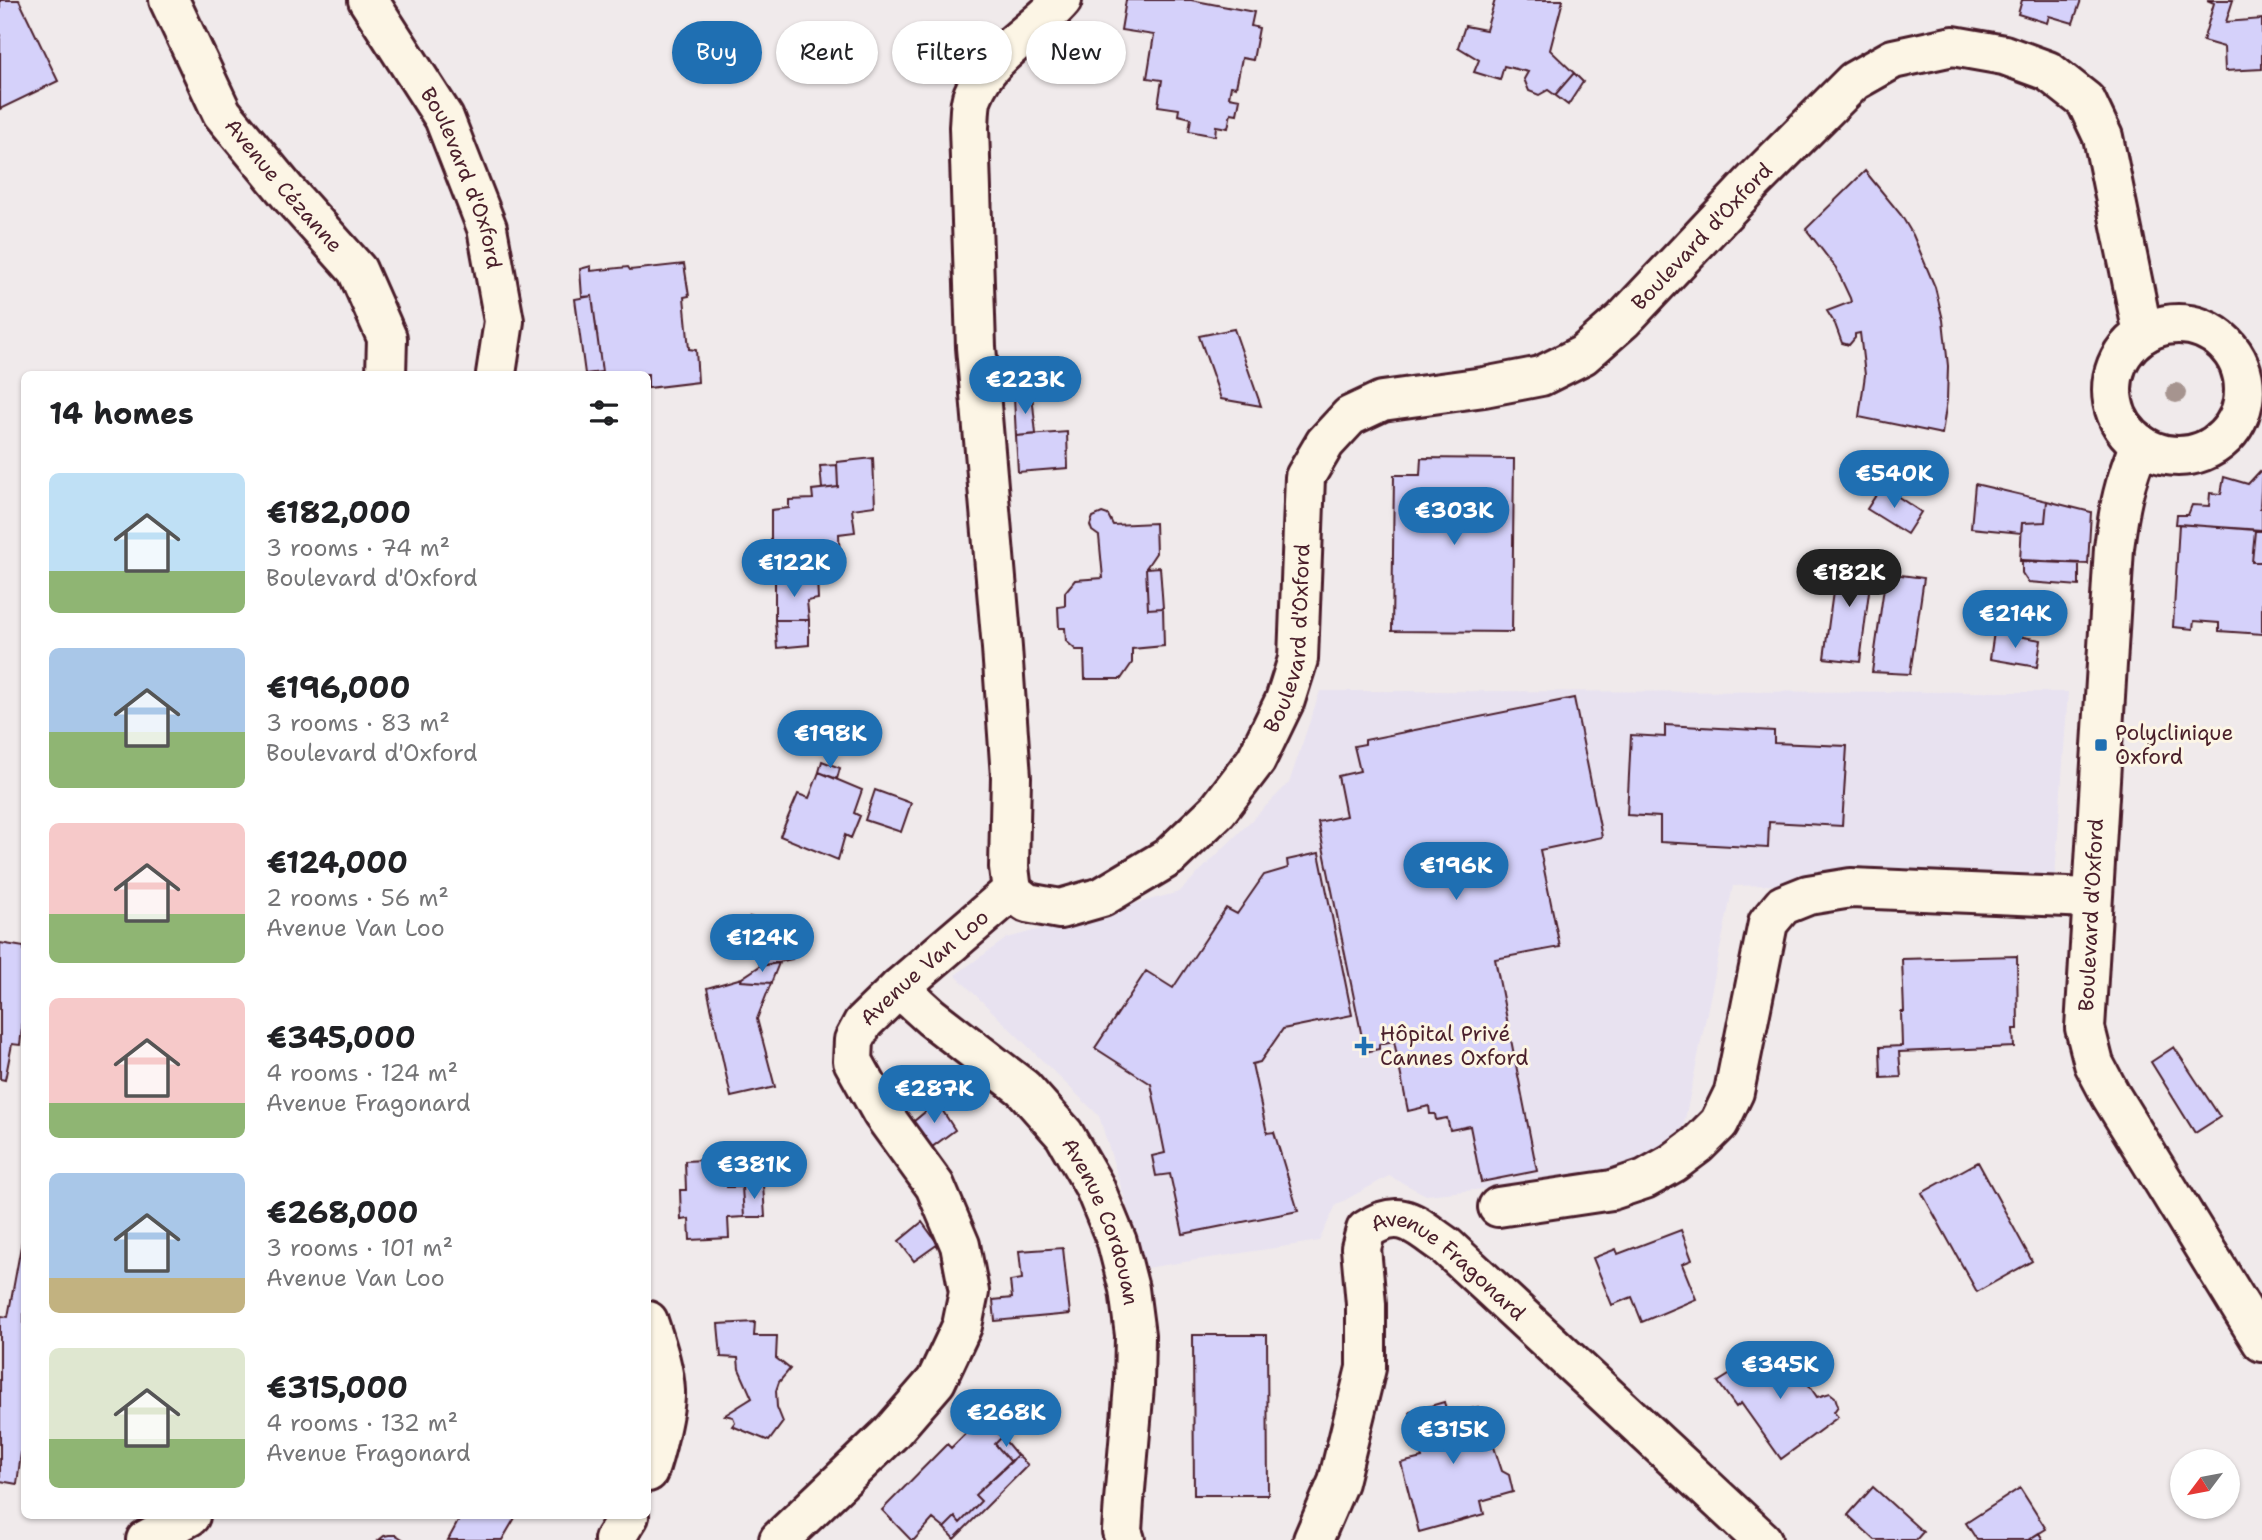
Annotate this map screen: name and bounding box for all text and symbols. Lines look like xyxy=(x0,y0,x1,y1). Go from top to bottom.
chip: Buy xyxy=(672,21,762,84)
chip: Rent xyxy=(776,21,878,84)
chip: Filters xyxy=(892,21,1012,84)
chip: New xyxy=(1026,21,1126,84)
street label: Boulevard d'Oxford xyxy=(414,82,508,271)
street label: Avenue Cézanne xyxy=(218,113,349,259)
street label: Boulevard d'Oxford xyxy=(1625,157,1778,316)
pin: €223K xyxy=(976,356,1074,416)
text: €223K xyxy=(985,364,1065,394)
text: 14 homes xyxy=(49,393,194,434)
icon: filters xyxy=(585,394,623,432)
pin: €540K xyxy=(1845,450,1943,510)
text: €540K xyxy=(1855,458,1933,488)
pin: €303K xyxy=(1405,488,1503,547)
text: €182,000 xyxy=(266,492,411,533)
text: €303K xyxy=(1414,495,1494,525)
icon: home xyxy=(105,501,189,585)
text: 3 rooms · 74 m² xyxy=(266,533,450,563)
pin: €122K xyxy=(745,540,843,599)
street label: Boulevard d'Oxford xyxy=(1257,543,1316,738)
text: €122K xyxy=(758,547,830,577)
pin: €182K xyxy=(1800,550,1898,609)
text: €182K xyxy=(1812,557,1886,587)
text: Boulevard d'Oxford xyxy=(266,563,478,593)
pin: €214K xyxy=(1966,590,2064,650)
text: €214K xyxy=(1979,598,2051,628)
text: €196,000 xyxy=(266,667,410,708)
icon: home xyxy=(105,676,189,760)
text: 3 rooms · 83 m² xyxy=(266,708,450,738)
pin: €198K xyxy=(781,710,879,770)
text: €198K xyxy=(793,718,867,748)
place label: Polyclinique Oxford xyxy=(2115,719,2233,771)
marker: Polyclinique Oxford xyxy=(2093,737,2109,753)
text: Boulevard d'Oxford xyxy=(266,738,478,768)
street label: Boulevard d'Oxford xyxy=(2072,818,2110,1012)
text: €124,000 xyxy=(266,842,408,883)
pin: €196K xyxy=(1407,842,1505,902)
text: €196K xyxy=(1419,850,1493,880)
icon: home xyxy=(105,851,189,935)
text: 2 rooms · 56 m² xyxy=(266,883,449,913)
street label: Avenue Van Loo xyxy=(854,903,995,1032)
text: Avenue Van Loo xyxy=(266,913,445,943)
pin: €124K xyxy=(713,914,811,974)
text: €124K xyxy=(726,922,798,952)
text: €345,000 xyxy=(266,1017,416,1058)
place label: Hôpital Privé Cannes Oxford xyxy=(1380,1020,1529,1072)
icon: home xyxy=(105,1026,189,1110)
marker: Hôpital Privé Cannes Oxford xyxy=(1354,1036,1374,1056)
text: 4 rooms · 124 m² xyxy=(266,1058,458,1088)
pin: €287K xyxy=(885,1066,983,1125)
text: €287K xyxy=(894,1073,974,1103)
text: Avenue Fragonard xyxy=(266,1088,470,1118)
street label: Avenue Cordouan xyxy=(1055,1133,1145,1307)
pin: €381K xyxy=(705,1142,803,1201)
text: €381K xyxy=(717,1149,791,1179)
text: €268,000 xyxy=(266,1192,419,1233)
icon: home xyxy=(105,1201,189,1285)
street label: Avenue Fragonard xyxy=(1366,1205,1532,1327)
text: 3 rooms · 101 m² xyxy=(266,1233,453,1263)
text: Avenue Van Loo xyxy=(266,1263,445,1293)
pin: €345K xyxy=(1731,1342,1829,1401)
text: €345K xyxy=(1741,1349,1819,1379)
text: €315,000 xyxy=(266,1367,408,1408)
icon: home xyxy=(105,1376,189,1460)
pin: €268K xyxy=(957,1390,1055,1449)
text: €268K xyxy=(966,1397,1046,1427)
pin: €315K xyxy=(1404,1406,1502,1466)
text: 4 rooms · 132 m² xyxy=(266,1408,458,1438)
text: €315K xyxy=(1417,1414,1489,1444)
text: Avenue Fragonard xyxy=(266,1438,470,1468)
north arrow xyxy=(2170,1449,2240,1519)
map controls xyxy=(2170,1449,2240,1519)

